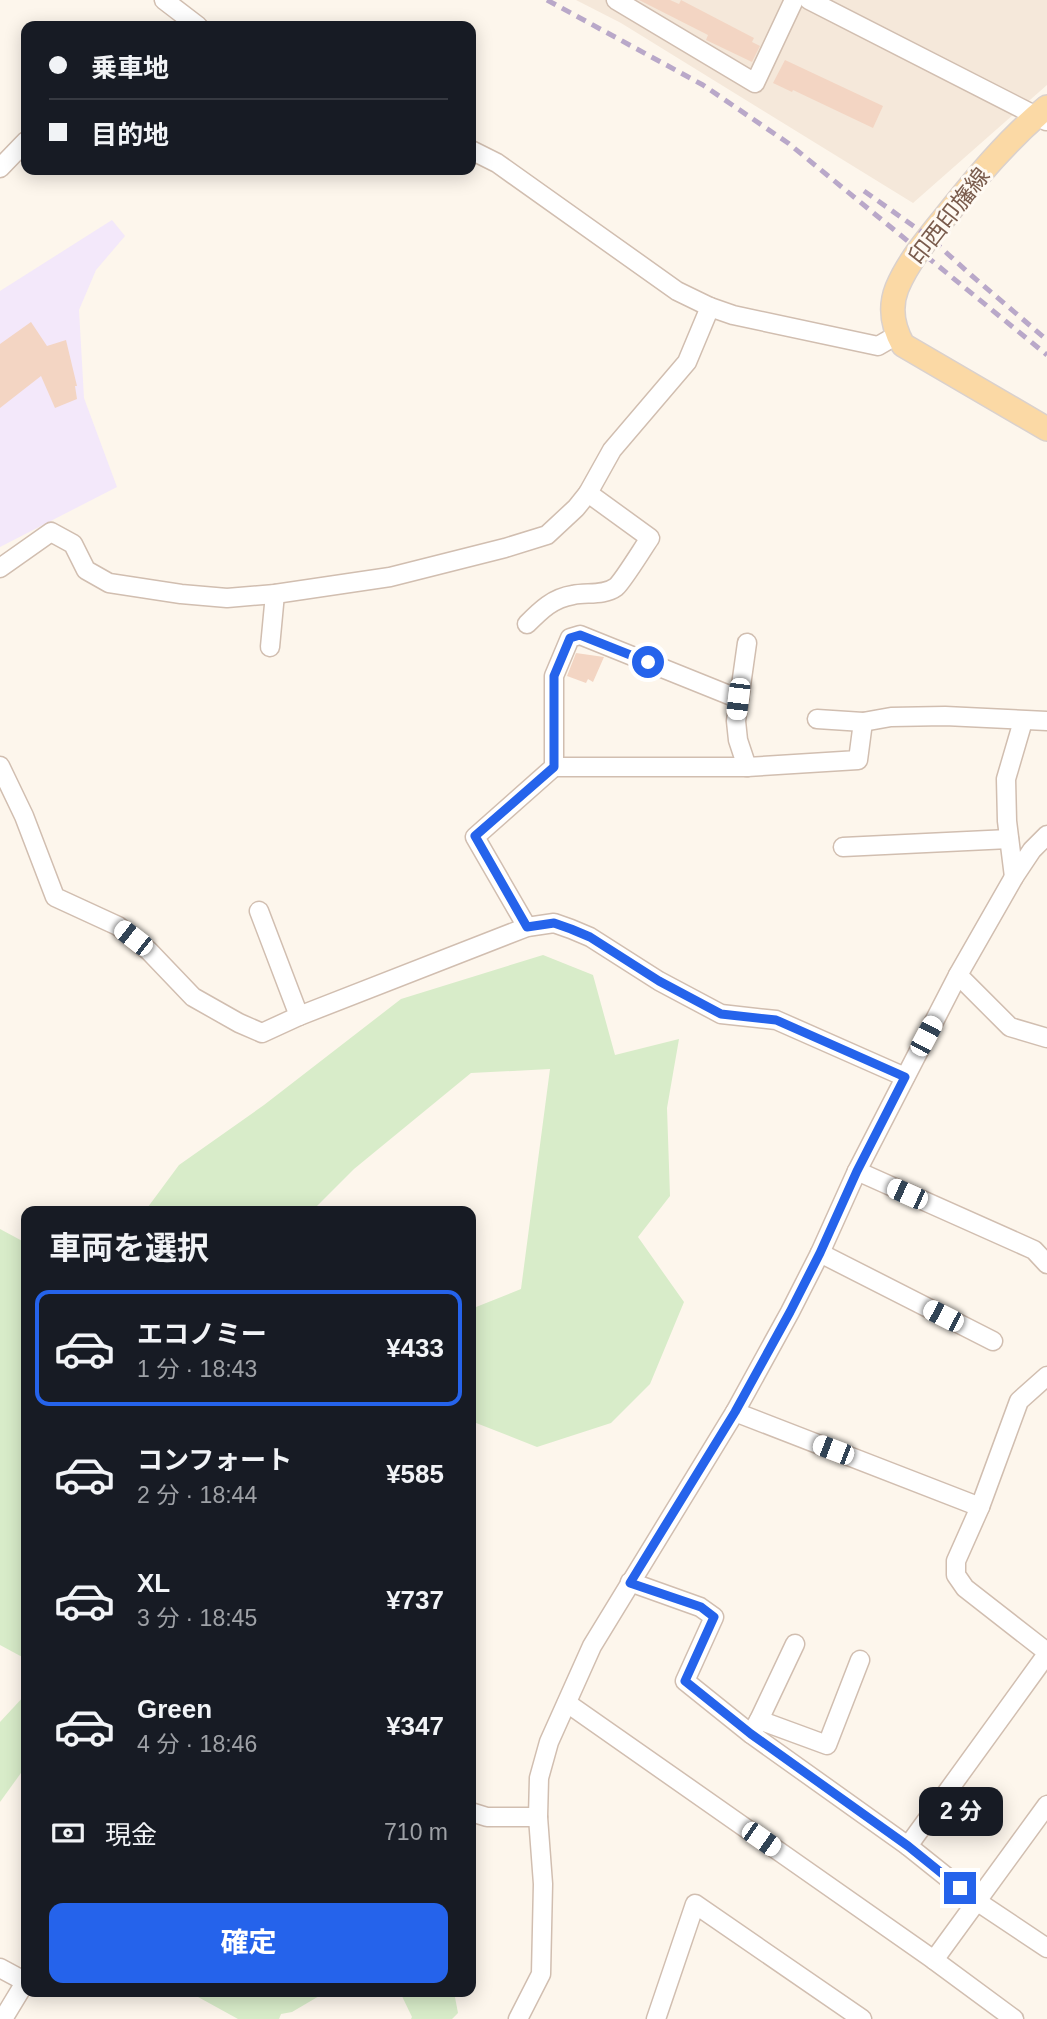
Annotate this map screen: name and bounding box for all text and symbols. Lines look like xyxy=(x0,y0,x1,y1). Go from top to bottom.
text: 乗車地 xyxy=(91,53,169,83)
text: 目的地 xyxy=(91,120,169,150)
street label: 印西印旛線 xyxy=(903,163,995,269)
route start xyxy=(632,646,664,678)
car xyxy=(726,677,751,721)
car xyxy=(110,917,157,959)
car xyxy=(907,1013,946,1059)
car xyxy=(884,1176,931,1212)
text: 車両を選択 xyxy=(49,1230,209,1266)
car xyxy=(920,1297,967,1335)
icon: car xyxy=(53,1317,116,1380)
text: エコノミー xyxy=(137,1319,267,1349)
text: ¥433 xyxy=(386,1333,444,1363)
text: 1 分 · 18:43 xyxy=(137,1356,257,1382)
car xyxy=(810,1433,857,1467)
icon: car xyxy=(53,1443,116,1506)
text: コンフォート xyxy=(137,1445,292,1475)
text: ¥585 xyxy=(386,1459,444,1489)
text: 2 分 · 18:44 xyxy=(137,1482,257,1508)
text: XL xyxy=(137,1568,170,1598)
icon: car xyxy=(53,1569,116,1632)
text: ¥737 xyxy=(386,1585,444,1615)
text: 3 分 · 18:45 xyxy=(137,1605,257,1631)
text: Green xyxy=(137,1694,212,1724)
icon: car xyxy=(53,1695,116,1758)
text: ¥347 xyxy=(386,1711,444,1741)
text: 4 分 · 18:46 xyxy=(137,1731,257,1757)
callout: 2 分 xyxy=(918,1786,1002,1836)
text: 2 分 xyxy=(940,1798,982,1824)
icon: cash xyxy=(49,1814,87,1852)
car xyxy=(738,1818,785,1860)
text: 710 m xyxy=(384,1819,448,1845)
text: 現金 xyxy=(105,1820,157,1850)
route end xyxy=(944,1872,976,1904)
button: 確定 xyxy=(49,1903,448,1983)

